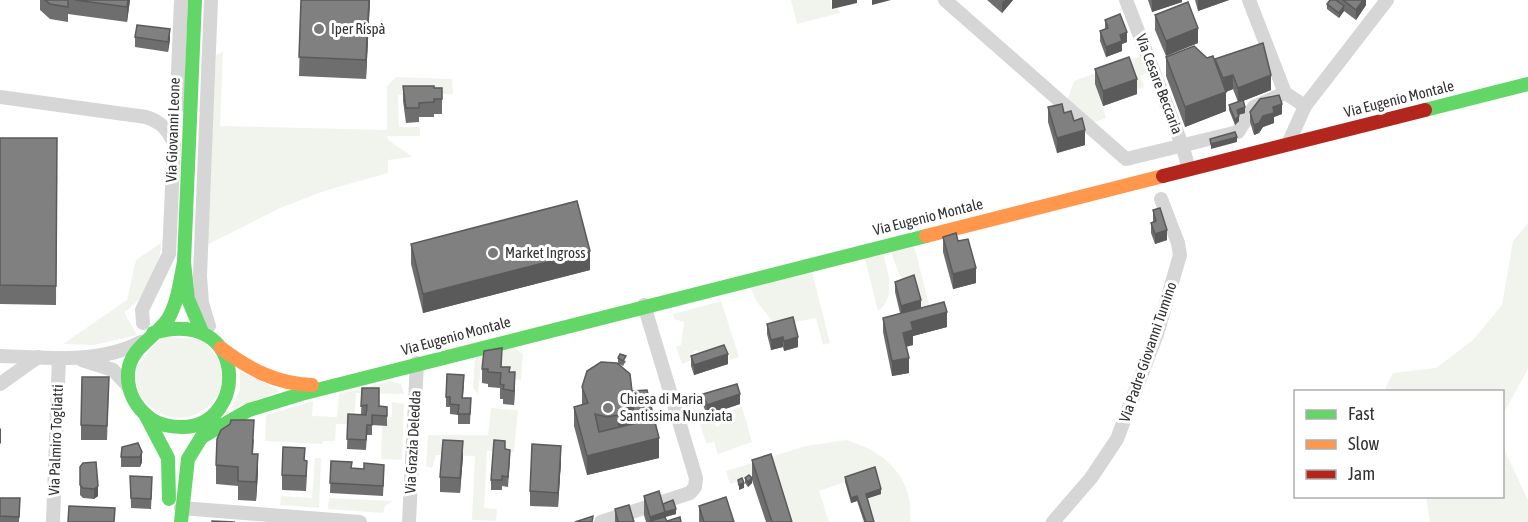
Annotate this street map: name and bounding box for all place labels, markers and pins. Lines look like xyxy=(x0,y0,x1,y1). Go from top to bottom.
place label: Iper Rispà xyxy=(331,20,386,37)
marker: Iper Rispà xyxy=(312,22,326,36)
place label: Market Ingross xyxy=(505,244,586,261)
marker: Market Ingross xyxy=(486,246,500,260)
place label: Chiesa di Maria Santissima Nunziata xyxy=(620,390,733,424)
marker: Chiesa di Maria Santissima Nunziata xyxy=(601,401,615,415)

